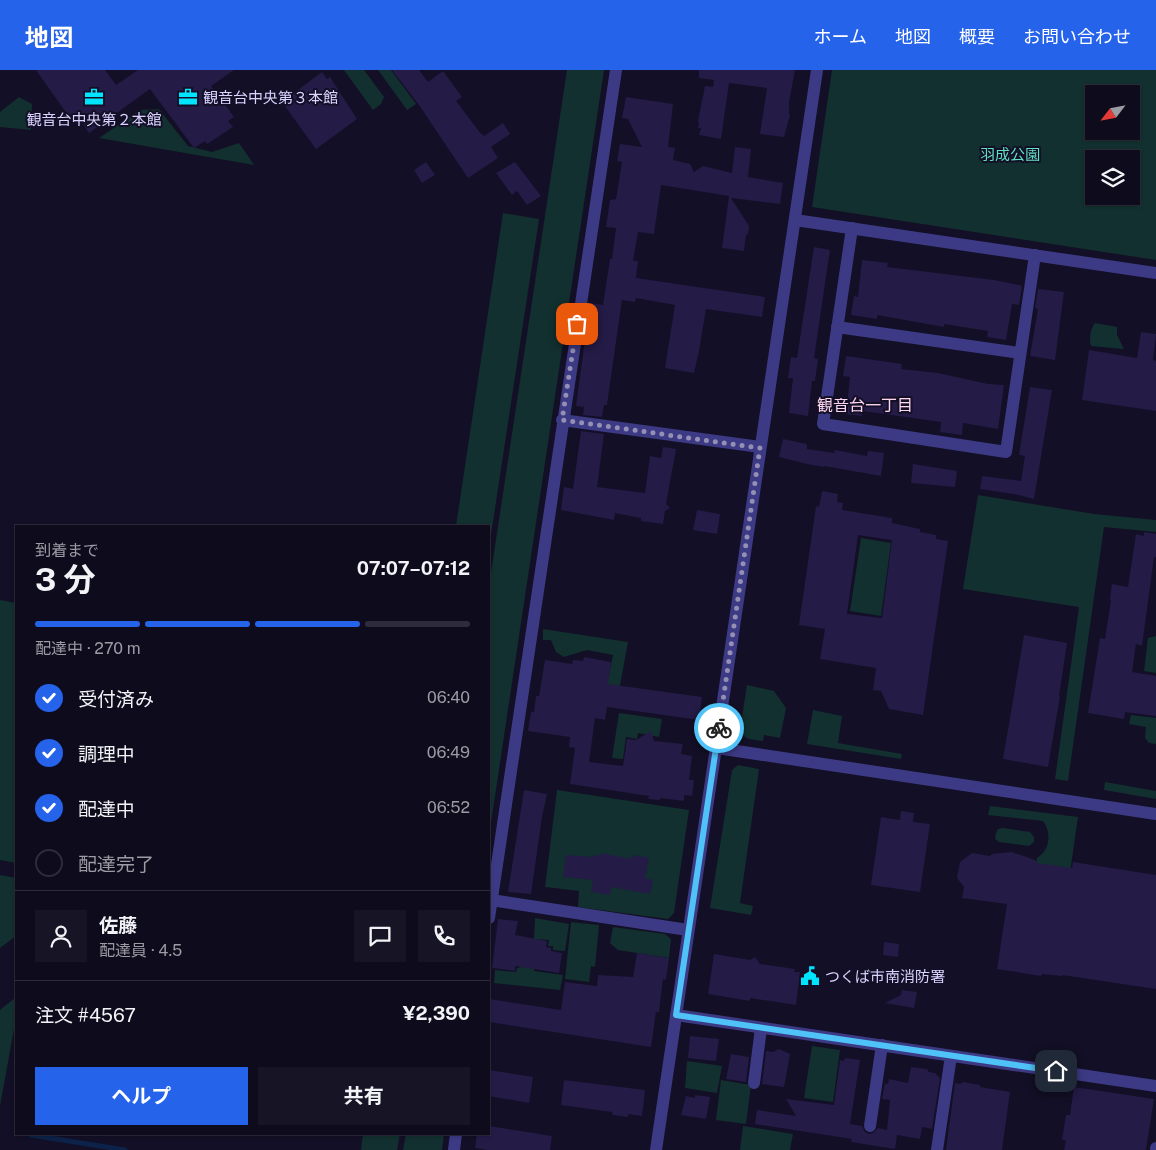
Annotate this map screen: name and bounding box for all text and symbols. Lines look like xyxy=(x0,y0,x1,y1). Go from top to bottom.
text: 地図 xyxy=(25,23,73,51)
text: ホーム xyxy=(814,26,867,47)
text: 地図 xyxy=(895,26,931,47)
text: 概要 xyxy=(959,26,995,47)
text: お問い合わせ xyxy=(1023,26,1131,47)
north arrow xyxy=(1085,85,1140,140)
map controls xyxy=(1085,85,1140,205)
office icon: 観音台中央第２本館 xyxy=(83,86,105,108)
office icon: 観音台中央第３本館 xyxy=(177,86,199,108)
place label: 観音台中央第３本館 xyxy=(203,89,338,106)
place label: 観音台中央第２本館 xyxy=(26,111,162,128)
park label: 羽成公園 xyxy=(980,146,1040,163)
button: layers xyxy=(1085,150,1140,205)
pin xyxy=(556,303,598,345)
icon: bag xyxy=(563,310,591,338)
district label: 観音台一丁目 xyxy=(817,396,913,415)
text: 到着まで xyxy=(35,541,99,560)
text: 07:07–07:12 xyxy=(357,557,470,579)
text: 3 分 xyxy=(35,561,96,598)
text: 配達中 · 270 m xyxy=(35,639,141,658)
icon: check xyxy=(35,684,63,712)
text: 受付済み xyxy=(78,688,154,710)
text: 06:40 xyxy=(427,688,470,707)
courier xyxy=(694,703,744,753)
icon: bike xyxy=(705,714,733,742)
icon: check xyxy=(35,739,63,767)
text: 調理中 xyxy=(78,743,135,765)
text: 06:49 xyxy=(427,743,470,762)
icon: check xyxy=(35,794,63,822)
text: 配達中 xyxy=(78,798,135,820)
text: 06:52 xyxy=(427,798,470,817)
text: 配達完了 xyxy=(78,853,154,875)
button: person xyxy=(35,910,87,962)
button: chat xyxy=(354,910,406,962)
button: phone xyxy=(418,910,470,962)
text: 佐藤 xyxy=(99,914,137,936)
text: 配達員 · 4.5 xyxy=(99,941,182,960)
public building icon: つくば市南消防署 xyxy=(799,965,821,987)
place label: つくば市南消防署 xyxy=(825,968,945,985)
text: ¥2,390 xyxy=(403,1002,470,1024)
text: 注文 #4567 xyxy=(35,1004,136,1026)
pin xyxy=(1035,1050,1077,1092)
icon: home xyxy=(1042,1057,1070,1085)
button: ヘルプ xyxy=(35,1067,248,1125)
button: 共有 xyxy=(258,1067,470,1125)

